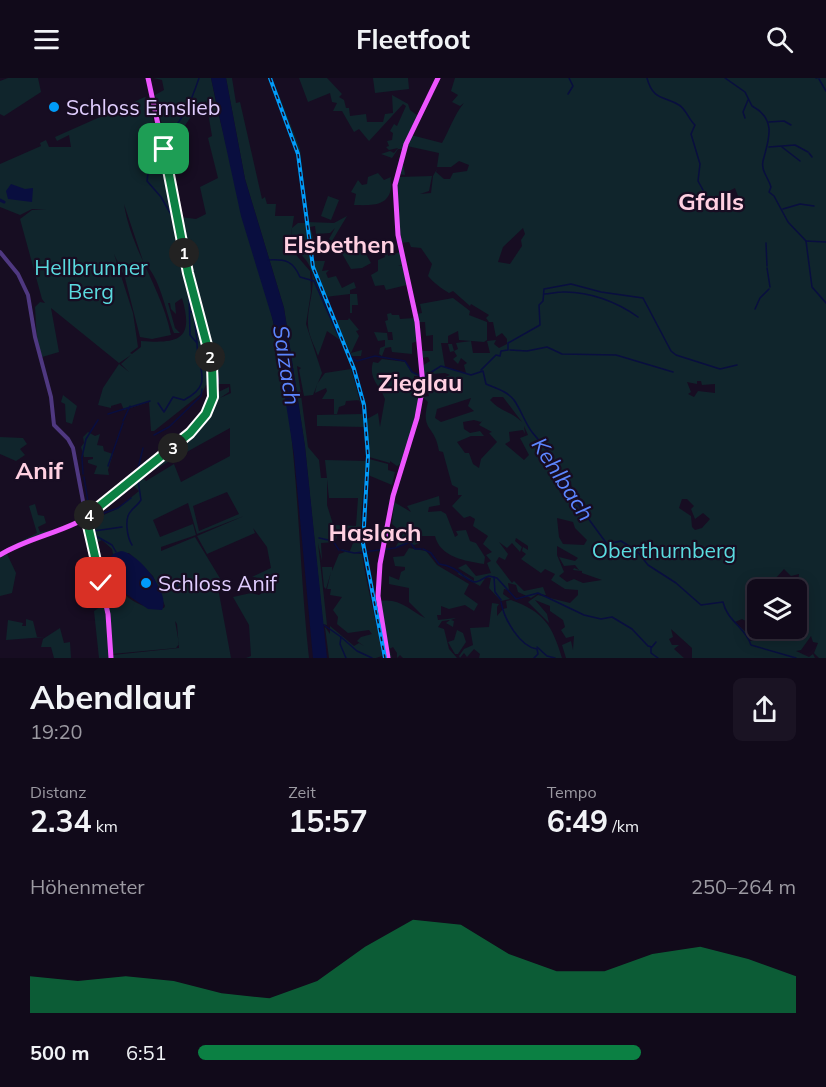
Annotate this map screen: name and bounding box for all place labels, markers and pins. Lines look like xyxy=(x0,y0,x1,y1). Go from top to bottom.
place label: Schloss Emslieb xyxy=(66,94,220,120)
marker: Schloss Emslieb xyxy=(47,100,61,114)
pin xyxy=(138,123,189,174)
pin: 1 xyxy=(169,238,199,268)
pin: 2 xyxy=(195,342,225,372)
pin: 3 xyxy=(158,433,188,463)
pin: 4 xyxy=(74,500,104,530)
pin xyxy=(75,557,126,608)
place label: Schloss Anif xyxy=(158,570,278,596)
marker: Schloss Anif xyxy=(139,576,153,590)

